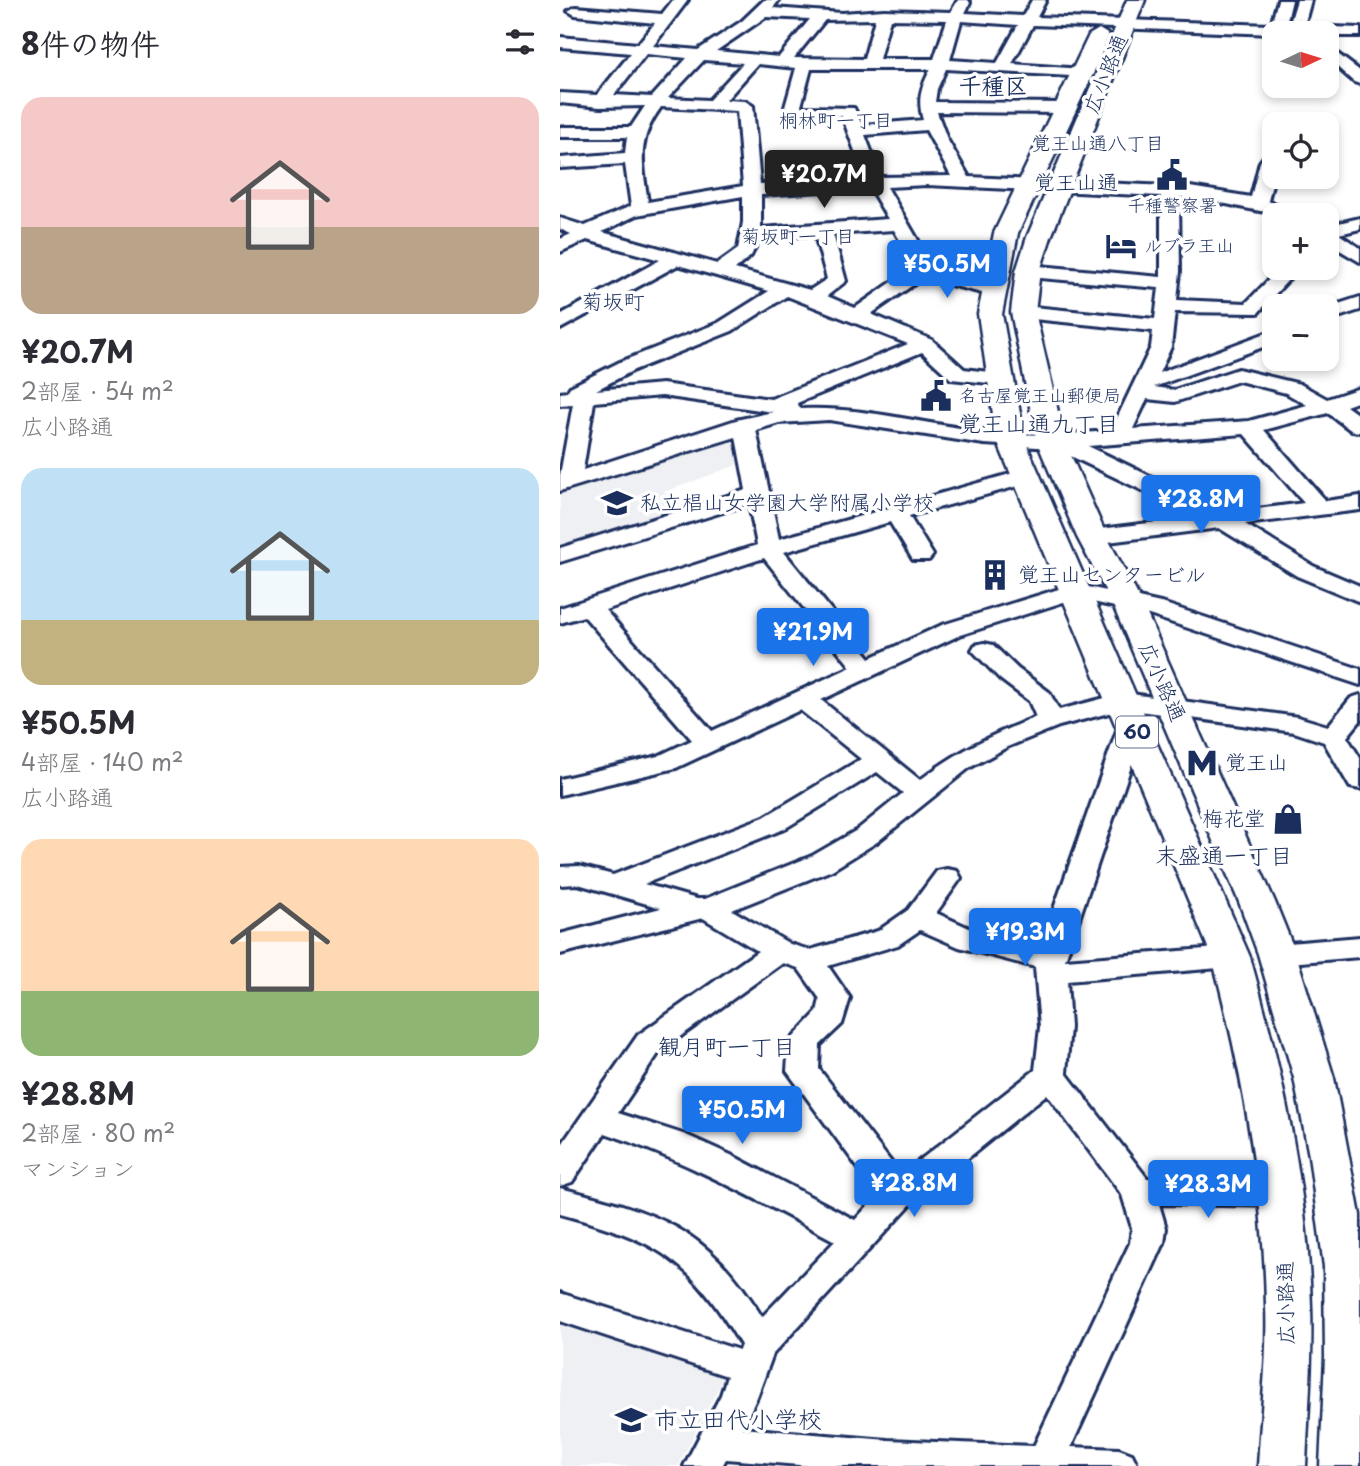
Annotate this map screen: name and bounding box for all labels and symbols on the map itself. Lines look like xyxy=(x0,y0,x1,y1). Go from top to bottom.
north arrow xyxy=(1262,21,1339,98)
street label: 広小路通 xyxy=(1074,28,1135,118)
district label: 千種区 xyxy=(959,67,1028,102)
district label: 桐林町一丁目 xyxy=(779,105,893,133)
district label: 覚王山通八丁目 xyxy=(1031,128,1165,156)
pin: ¥20.7M xyxy=(767,150,881,210)
public building icon: 千種警察署 xyxy=(1155,158,1189,192)
district label: 覚王山通 xyxy=(1034,165,1118,197)
place label: 千種警察署 xyxy=(1127,191,1217,218)
district label: 菊坂町一丁目 xyxy=(741,221,855,249)
hotel icon: ルブラ王山 xyxy=(1104,229,1138,263)
place label: ルブラ王山 xyxy=(1144,231,1234,258)
pin: ¥50.5M xyxy=(890,240,1004,300)
district label: 菊坂町 xyxy=(582,284,645,316)
public building icon: 名古屋覚王山郵便局 xyxy=(919,379,953,413)
place label: 名古屋覚王山郵便局 xyxy=(959,381,1121,408)
district label: 覚王山通九丁目 xyxy=(959,405,1120,440)
pin: ¥28.8M xyxy=(1144,476,1258,535)
place label: 私立椙山女学園大学附属小学校 xyxy=(640,485,934,517)
school or university icon: 私立椙山女学園大学附属小学校 xyxy=(600,486,634,520)
place label: 覚王山センタービル xyxy=(1018,557,1206,589)
building icon: 覚王山センタービル xyxy=(978,558,1012,592)
pin: ¥21.9M xyxy=(756,608,870,668)
street label: 広小路通 xyxy=(1132,636,1196,726)
road number: 60 xyxy=(1116,716,1158,748)
place label: 覚王山 xyxy=(1225,745,1288,777)
metro station icon: 覚王山 xyxy=(1185,746,1219,780)
place label: 梅花堂 xyxy=(1202,801,1265,833)
shop icon: 梅花堂 xyxy=(1271,802,1305,836)
district label: 末盛通一丁目 xyxy=(1155,837,1293,872)
pin: ¥19.3M xyxy=(968,908,1082,968)
district label: 観月町一丁目 xyxy=(658,1028,796,1063)
pin: ¥50.5M xyxy=(685,1086,799,1146)
pin: ¥28.8M xyxy=(857,1160,971,1219)
pin: ¥28.3M xyxy=(1151,1160,1265,1220)
street label: 広小路通 xyxy=(1267,1261,1301,1345)
place label: 市立田代小学校 xyxy=(654,1400,822,1436)
school or university icon: 市立田代小学校 xyxy=(614,1403,648,1437)

